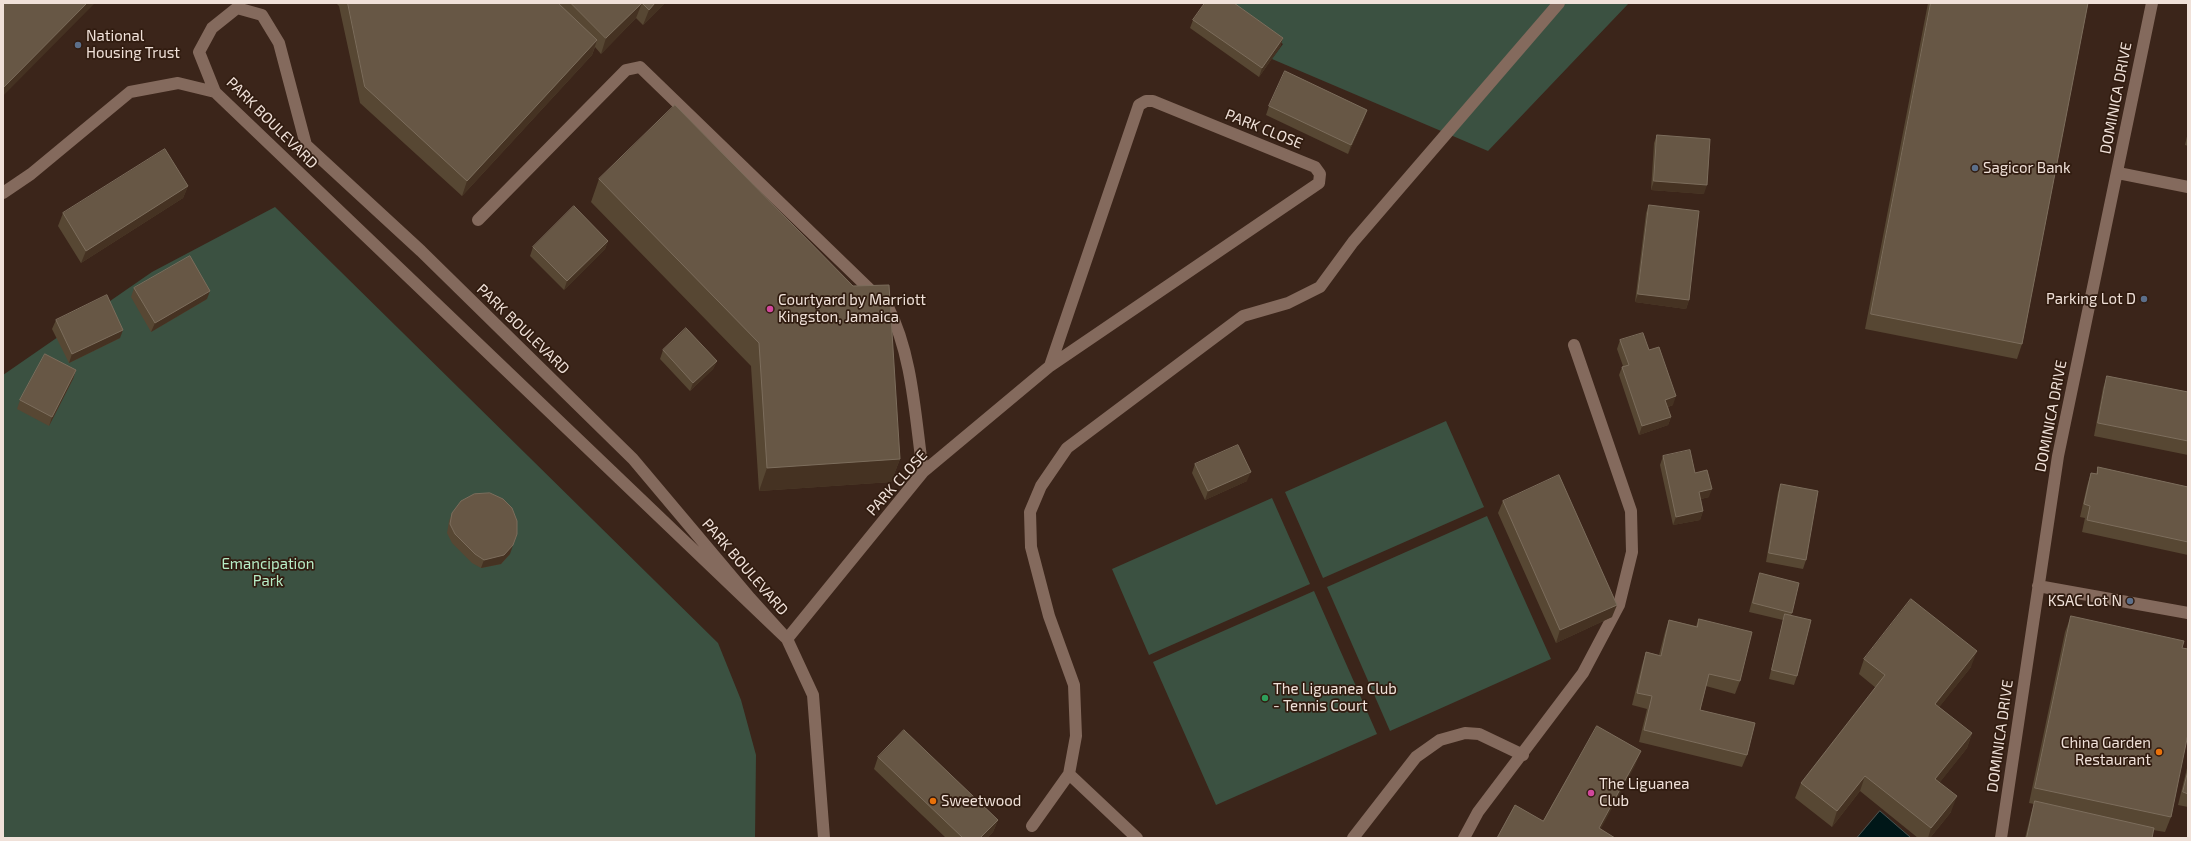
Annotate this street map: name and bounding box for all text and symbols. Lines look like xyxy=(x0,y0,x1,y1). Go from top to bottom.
place label: National Housing Trust xyxy=(86,27,180,62)
marker: National Housing Trust xyxy=(73,40,83,50)
street label: DOMINICA DRIVE xyxy=(2096,41,2136,155)
street label: PARK BOULEVARD xyxy=(223,74,321,172)
street label: PARK CLOSE xyxy=(1223,105,1305,153)
place label: Sagicor Bank xyxy=(1983,159,2071,177)
marker: Sagicor Bank xyxy=(1970,163,1980,173)
street label: PARK BOULEVARD xyxy=(473,280,573,378)
place label: Parking Lot D xyxy=(2046,290,2136,308)
place label: Courtyard by Marriott Kingston, Jamaica xyxy=(778,291,926,326)
marker: Parking Lot D xyxy=(2139,294,2149,304)
marker: Courtyard by Marriott Kingston, Jamaica xyxy=(765,304,775,314)
street label: DOMINICA DRIVE xyxy=(2031,359,2071,473)
street label: PARK CLOSE xyxy=(863,447,931,519)
street label: PARK BOULEVARD xyxy=(698,515,792,619)
park label: Emancipation Park xyxy=(221,555,315,590)
place label: KSAC Lot N xyxy=(2048,592,2122,610)
marker: KSAC Lot N xyxy=(2125,596,2135,606)
street label: DOMINICA DRIVE xyxy=(1983,679,2017,793)
place label: The Liguanea Club - Tennis Court xyxy=(1273,680,1397,715)
marker: The Liguanea Club - Tennis Court xyxy=(1260,693,1270,703)
place label: China Garden Restaurant xyxy=(2061,734,2151,769)
marker: China Garden Restaurant xyxy=(2154,747,2164,757)
place label: The Liguanea Club xyxy=(1599,775,1689,810)
marker: The Liguanea Club xyxy=(1586,788,1596,798)
place label: Sweetwood xyxy=(941,792,1021,810)
marker: Sweetwood xyxy=(928,796,938,806)

